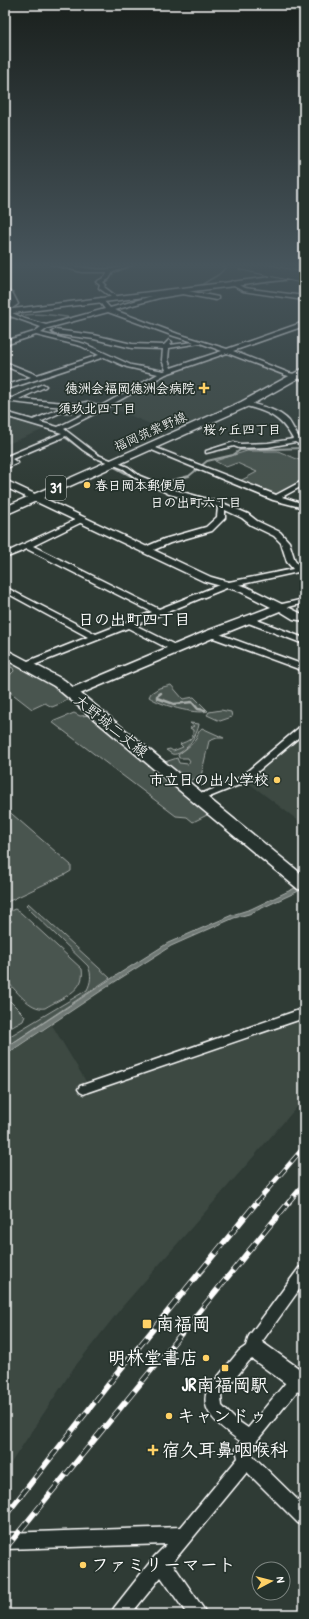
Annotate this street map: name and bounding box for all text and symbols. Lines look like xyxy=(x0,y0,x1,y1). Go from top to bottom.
place label: 徳洲会福岡徳洲会病院 xyxy=(65,379,195,397)
marker: 徳洲会福岡徳洲会病院 xyxy=(198,382,210,394)
district label: 須玖北四丁目 xyxy=(58,399,136,417)
street label: 福岡筑紫野線 xyxy=(111,407,190,455)
district label: 桜ヶ丘四丁目 xyxy=(203,420,281,438)
road number: 31 xyxy=(46,476,66,500)
place label: 春日岡本郵便局 xyxy=(95,476,186,494)
marker: 春日岡本郵便局 xyxy=(82,480,92,490)
district label: 日の出町六丁目 xyxy=(150,493,242,511)
district label: 日の出町四丁目 xyxy=(78,608,190,630)
street label: 大野城二丈線 xyxy=(70,689,153,762)
place label: 市立日の出小学校 xyxy=(149,769,269,790)
marker: 市立日の出小学校 xyxy=(272,775,282,785)
place label: 南福岡 xyxy=(156,1311,210,1336)
marker: 南福岡 xyxy=(141,1318,153,1330)
place label: 明林堂書店 xyxy=(108,1345,198,1370)
marker: 明林堂書店 xyxy=(201,1353,211,1363)
marker: JR南福岡駅 xyxy=(220,1363,230,1373)
place label: JR南福岡駅 xyxy=(182,1372,268,1397)
place label: キャンドゥ xyxy=(177,1403,267,1428)
marker: キャンドゥ xyxy=(164,1411,174,1421)
place label: 宿久耳鼻咽喉科 xyxy=(162,1437,288,1462)
marker: 宿久耳鼻咽喉科 xyxy=(147,1444,159,1456)
place label: ファミリーマート xyxy=(91,1552,236,1577)
marker: ファミリーマート xyxy=(78,1560,88,1570)
north arrow xyxy=(251,1561,291,1601)
text: N xyxy=(274,1576,288,1584)

